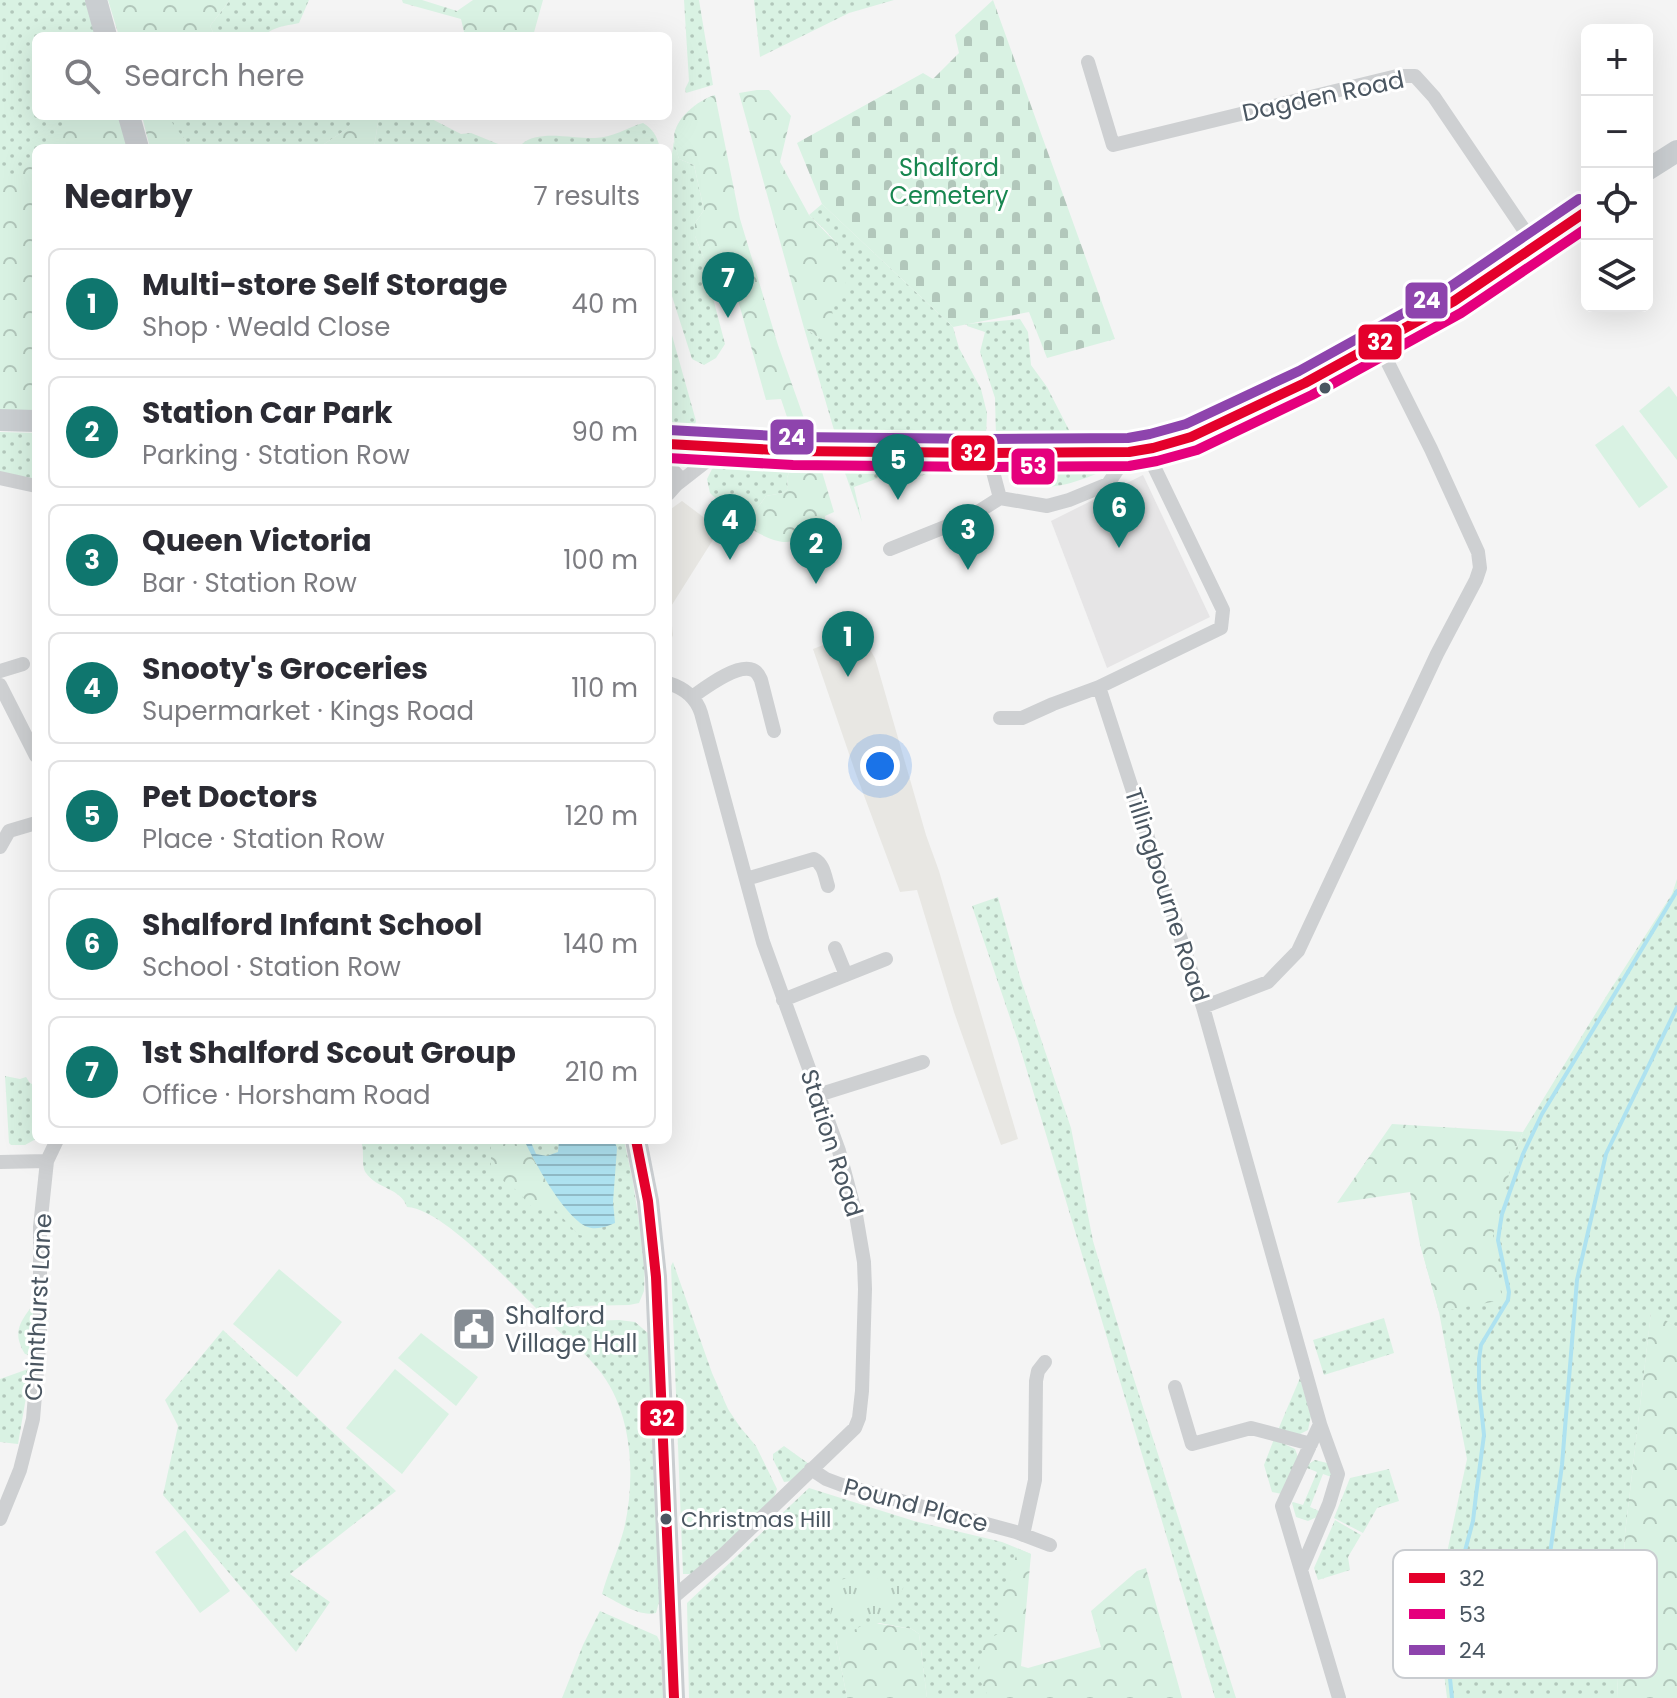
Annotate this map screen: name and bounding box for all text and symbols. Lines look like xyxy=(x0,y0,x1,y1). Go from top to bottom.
map controls xyxy=(1581,24,1653,312)
button: + xyxy=(1581,24,1653,96)
search box xyxy=(32,32,672,120)
icon: search xyxy=(60,54,104,98)
text: Search here xyxy=(124,54,305,97)
street label: Dagden Road xyxy=(1239,63,1407,129)
button: − xyxy=(1581,96,1653,168)
park label: Shalford Cemetery xyxy=(889,151,1009,212)
button: locate xyxy=(1581,168,1653,240)
text: Nearby xyxy=(64,172,193,220)
text: 7 results xyxy=(533,178,640,214)
button: layers xyxy=(1581,240,1653,312)
pin: 7 xyxy=(702,252,754,318)
text: Multi-store Self Storage xyxy=(142,263,508,306)
line badge: 24 xyxy=(1404,281,1449,320)
text: 24 xyxy=(1413,285,1441,316)
text: 1 xyxy=(87,286,97,322)
text: 40 m xyxy=(572,286,638,322)
text: Shop · Weald Close xyxy=(142,309,390,345)
line badge: 32 xyxy=(1357,323,1403,361)
text: 32 xyxy=(1367,327,1393,358)
unlabelled marker xyxy=(1317,380,1333,396)
text: Station Car Park xyxy=(142,391,393,434)
text: 2 xyxy=(85,414,99,450)
text: 90 m xyxy=(572,414,638,450)
line badge: 24 xyxy=(769,418,815,456)
text: 24 xyxy=(778,422,806,453)
pin: 5 xyxy=(872,434,924,500)
line badge: 32 xyxy=(950,434,996,472)
text: Parking · Station Row xyxy=(142,437,410,473)
text: 32 xyxy=(960,438,986,469)
line badge: 53 xyxy=(1010,447,1056,486)
text: 53 xyxy=(1019,451,1047,482)
pin: 6 xyxy=(1093,482,1145,548)
pin: 4 xyxy=(704,494,756,560)
pin: 3 xyxy=(942,504,994,570)
pin: 2 xyxy=(790,518,842,584)
text: Queen Victoria xyxy=(142,519,372,562)
text: 3 xyxy=(84,542,100,578)
text: 100 m xyxy=(563,542,638,578)
text: Bar · Station Row xyxy=(142,565,357,601)
pin: 1 xyxy=(822,611,874,677)
text: Snooty's Groceries xyxy=(142,647,428,690)
text: 4 xyxy=(83,670,101,706)
text: 110 m xyxy=(571,670,638,706)
text: Supermarket · Kings Road xyxy=(142,693,474,729)
your location xyxy=(860,746,900,786)
text: Pet Doctors xyxy=(142,775,318,818)
street label: Tillingbourne Road xyxy=(1117,784,1217,1006)
text: 5 xyxy=(84,798,100,834)
text: 120 m xyxy=(565,798,638,834)
text: Place · Station Row xyxy=(142,821,384,857)
text: Shalford Infant School xyxy=(142,903,482,946)
text: 6 xyxy=(84,926,100,962)
text: 140 m xyxy=(563,926,638,962)
text: School · Station Row xyxy=(142,949,401,985)
text: 1st Shalford Scout Group xyxy=(142,1031,516,1074)
text: 7 xyxy=(85,1054,99,1090)
text: 210 m xyxy=(565,1054,638,1090)
street label: Station Road xyxy=(793,1065,871,1221)
text: Office · Horsham Road xyxy=(142,1077,431,1113)
street label: Chinthurst Lane xyxy=(17,1212,59,1402)
place label: Shalford Village Hall xyxy=(505,1299,637,1360)
public building icon: Shalford Village Hall xyxy=(450,1305,498,1353)
line badge: 32 xyxy=(639,1399,685,1437)
text: 32 xyxy=(649,1403,675,1434)
street label: Pound Place xyxy=(840,1470,992,1540)
place label: Christmas Hill xyxy=(681,1504,832,1535)
marker: Christmas Hill xyxy=(658,1511,674,1527)
legend xyxy=(1393,1550,1657,1678)
text: 32 xyxy=(1459,1563,1485,1594)
text: 53 xyxy=(1459,1599,1486,1630)
text: 24 xyxy=(1459,1635,1486,1666)

